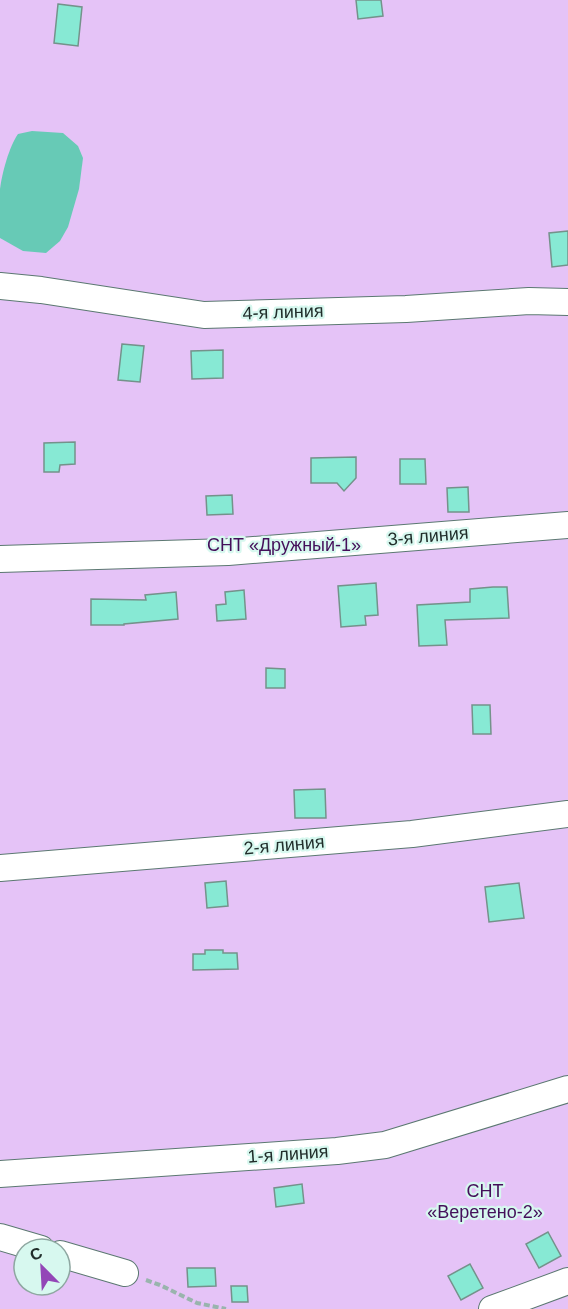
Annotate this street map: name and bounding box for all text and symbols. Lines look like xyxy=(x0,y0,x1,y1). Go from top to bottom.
street label: 4-я линия xyxy=(242,301,324,323)
street label: 3-я линия xyxy=(387,523,469,549)
park label: СНТ «Дружный-1» xyxy=(207,535,361,555)
street label: 2-я линия xyxy=(243,832,325,858)
street label: 1-я линия xyxy=(247,1141,329,1167)
park label: СНТ «Веретено-2» xyxy=(427,1181,543,1222)
north arrow xyxy=(12,1237,72,1297)
text: С xyxy=(27,1243,45,1264)

